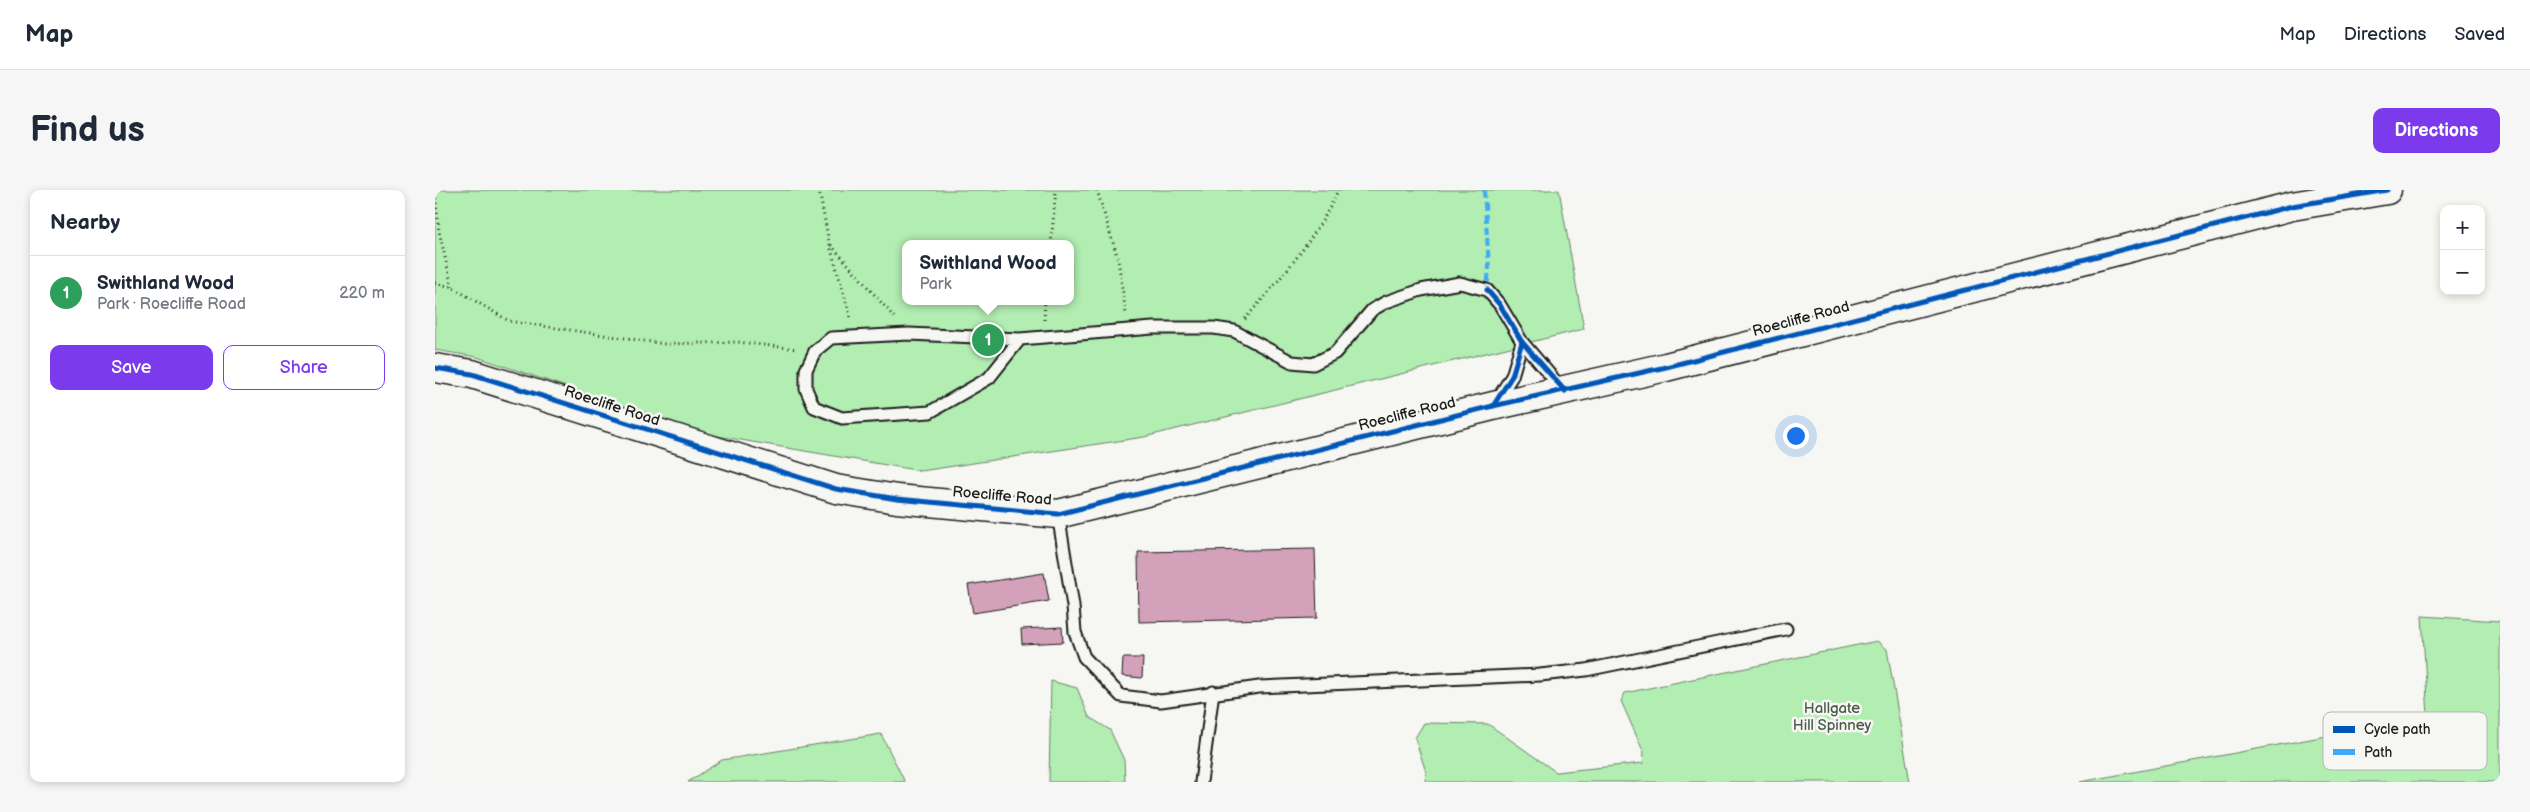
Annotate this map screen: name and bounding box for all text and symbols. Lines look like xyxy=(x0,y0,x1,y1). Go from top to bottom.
text: Map xyxy=(25,20,73,49)
text: Map xyxy=(2280,24,2316,45)
text: Directions xyxy=(2344,24,2426,45)
text: Saved xyxy=(2454,24,2505,45)
button: Directions xyxy=(2373,108,2500,153)
text: Find us xyxy=(30,109,145,152)
map controls xyxy=(2440,205,2485,295)
button: + xyxy=(2440,205,2485,250)
text: Nearby xyxy=(50,210,120,235)
popup xyxy=(902,240,1074,305)
button: − xyxy=(2440,250,2485,295)
text: Swithland Wood xyxy=(919,252,1057,275)
text: Swithland Wood xyxy=(97,272,234,295)
text: Park xyxy=(919,275,952,294)
text: 1 xyxy=(63,284,69,303)
text: 220 m xyxy=(339,284,385,303)
text: Park · Roecliffe Road xyxy=(97,295,246,314)
street label: Roecliffe Road xyxy=(1750,297,1852,341)
pin: 1 xyxy=(972,321,1004,359)
button: Save xyxy=(50,345,213,390)
button: Share xyxy=(223,345,385,390)
street label: Roecliffe Road xyxy=(562,382,662,430)
street label: Roecliffe Road xyxy=(1356,393,1458,435)
your location xyxy=(1783,423,1809,449)
street label: Roecliffe Road xyxy=(952,482,1052,510)
park label: Hallgate Hill Spinney xyxy=(1793,699,1872,735)
legend xyxy=(2323,712,2487,770)
text: Cycle path xyxy=(2364,721,2431,738)
text: Path xyxy=(2364,744,2392,761)

